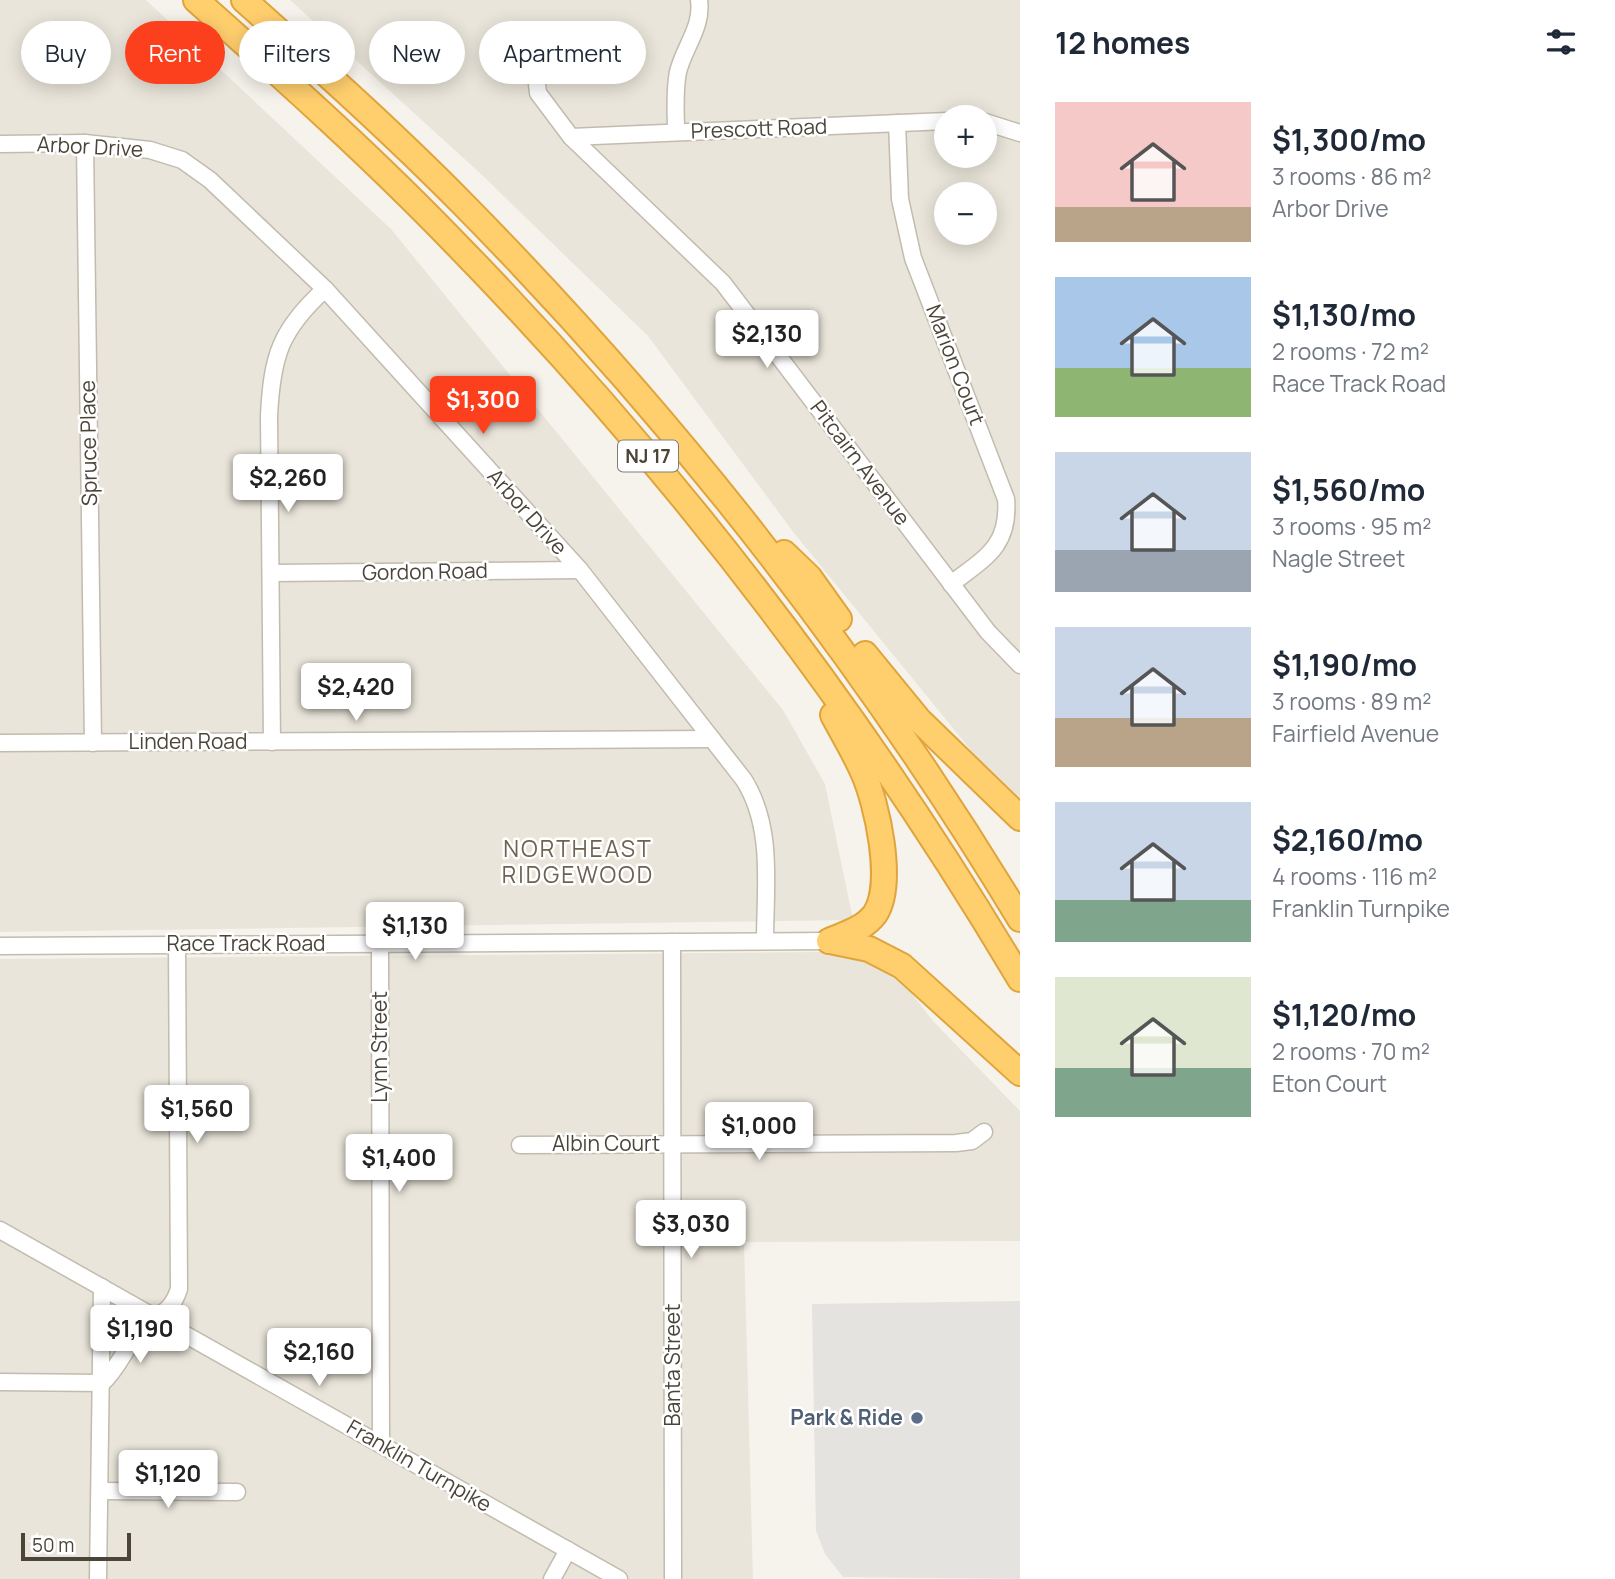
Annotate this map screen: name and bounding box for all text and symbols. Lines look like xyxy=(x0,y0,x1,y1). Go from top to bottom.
chip: Buy xyxy=(21,21,111,84)
chip: Rent xyxy=(125,21,225,84)
chip: Filters xyxy=(239,21,355,84)
chip: New xyxy=(369,21,465,84)
chip: Apartment xyxy=(479,21,646,84)
text: 12 homes xyxy=(1055,22,1190,63)
icon: filters xyxy=(1542,23,1580,61)
map controls xyxy=(934,105,997,245)
button: + xyxy=(934,105,997,168)
street label: Prescott Road xyxy=(690,112,828,144)
text: $1,300/mo xyxy=(1272,119,1426,160)
street label: Arbor Drive xyxy=(36,129,144,163)
icon: home xyxy=(1111,130,1195,214)
text: 3 rooms · 86 m² xyxy=(1272,160,1432,192)
button: − xyxy=(934,182,997,245)
text: Arbor Drive xyxy=(1272,192,1389,224)
text: $1,130/mo xyxy=(1272,294,1416,335)
street label: Marion Court xyxy=(920,300,992,429)
icon: home xyxy=(1111,305,1195,389)
pin: $2,130 xyxy=(710,310,824,370)
text: $2,130 xyxy=(732,317,802,349)
text: 2 rooms · 72 m² xyxy=(1272,335,1429,367)
text: Race Track Road xyxy=(1272,367,1446,399)
pin: $1,300 xyxy=(426,376,540,436)
street label: Spruce Place xyxy=(73,380,103,506)
text: $1,300 xyxy=(446,383,520,415)
street label: Pitcairn Avenue xyxy=(805,394,917,531)
road number: NJ 17 xyxy=(618,440,678,471)
pin: $2,260 xyxy=(231,454,345,514)
text: $2,260 xyxy=(249,461,327,493)
street label: Arbor Drive xyxy=(482,462,574,560)
text: $1,560/mo xyxy=(1272,469,1425,510)
icon: home xyxy=(1111,480,1195,564)
text: 3 rooms · 95 m² xyxy=(1272,510,1431,542)
text: Nagle Street xyxy=(1272,542,1405,574)
street label: Gordon Road xyxy=(362,556,488,586)
text: $1,190/mo xyxy=(1272,644,1417,685)
icon: home xyxy=(1111,655,1195,739)
pin: $2,420 xyxy=(299,664,413,723)
text: $2,420 xyxy=(317,670,395,702)
text: 3 rooms · 89 m² xyxy=(1272,685,1432,717)
text: Fairfield Avenue xyxy=(1272,717,1439,749)
street label: Linden Road xyxy=(129,727,247,755)
text: $2,160/mo xyxy=(1272,819,1423,860)
icon: home xyxy=(1111,830,1195,914)
district label: NORTHEAST RIDGEWOOD xyxy=(502,832,654,890)
text: 4 rooms · 116 m² xyxy=(1272,860,1437,892)
text: Franklin Turnpike xyxy=(1272,892,1450,924)
pin: $1,130 xyxy=(358,902,472,962)
text: $1,130 xyxy=(382,909,448,941)
street label: Race Track Road xyxy=(167,929,326,957)
street label: Lynn Street xyxy=(365,991,393,1103)
text: $1,120/mo xyxy=(1272,994,1416,1035)
icon: home xyxy=(1111,1005,1195,1089)
text: 2 rooms · 70 m² xyxy=(1272,1035,1430,1067)
text: Eton Court xyxy=(1272,1067,1387,1099)
pin: $1,560 xyxy=(140,1086,254,1145)
text: $1,560 xyxy=(160,1092,234,1124)
pin: $1,000 xyxy=(702,1102,816,1162)
text: $1,000 xyxy=(721,1109,797,1141)
street label: Albin Court xyxy=(552,1129,660,1157)
pin: $1,400 xyxy=(342,1134,456,1194)
text: $1,400 xyxy=(362,1141,436,1173)
pin: $3,030 xyxy=(634,1200,748,1260)
text: $3,030 xyxy=(652,1207,730,1239)
street label: Banta Street xyxy=(658,1304,686,1426)
pin: $1,190 xyxy=(83,1306,197,1365)
text: $1,190 xyxy=(106,1312,174,1344)
pin: $2,160 xyxy=(262,1328,376,1388)
text: $2,160 xyxy=(283,1335,355,1367)
place label: Park & Ride xyxy=(790,1403,903,1431)
marker: Park & Ride xyxy=(909,1410,925,1426)
street label: Franklin Turnpike xyxy=(342,1412,497,1518)
pin: $1,120 xyxy=(111,1450,225,1510)
text: $1,120 xyxy=(135,1457,201,1489)
scale bar xyxy=(21,1530,131,1562)
text: 50 m xyxy=(32,1532,74,1558)

